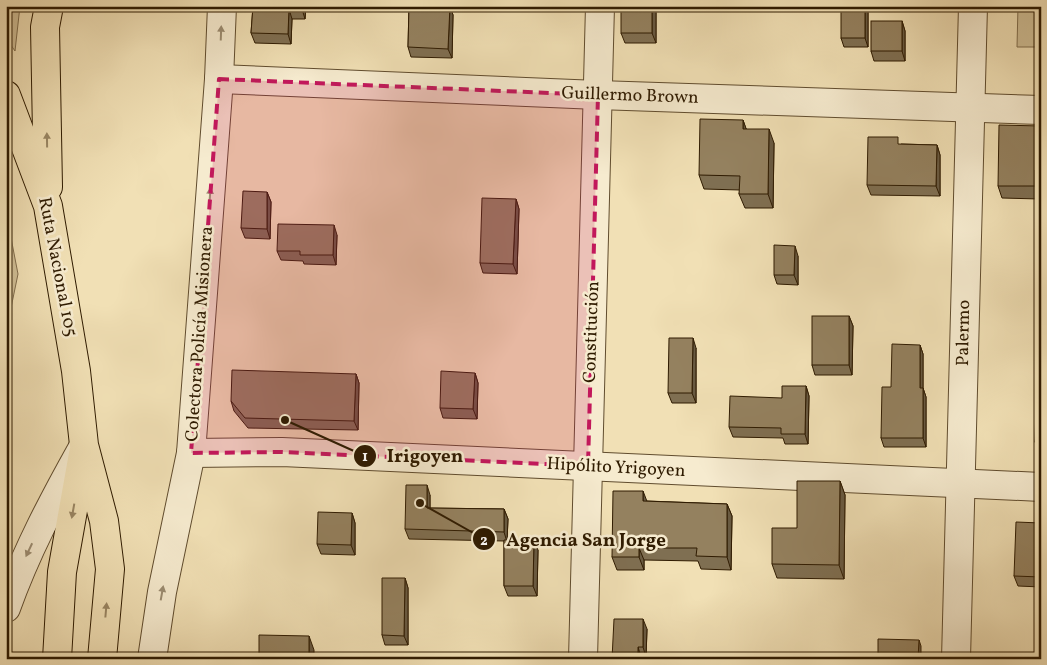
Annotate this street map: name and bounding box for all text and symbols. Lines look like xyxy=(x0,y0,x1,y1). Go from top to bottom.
one-way arrow xyxy=(217,25,225,41)
street label: Guillermo Brown xyxy=(561,81,699,111)
one-way arrow xyxy=(43,132,51,148)
one-way arrow xyxy=(206,187,214,203)
street label: Ruta Nacional 105 xyxy=(31,195,83,339)
street label: Colectora Policía Misionera xyxy=(180,225,220,443)
street label: Constitución xyxy=(578,280,606,383)
street label: Palermo xyxy=(951,300,977,366)
callout: Irigoyen xyxy=(352,439,474,473)
text: Irigoyen xyxy=(387,444,463,470)
text: 1 xyxy=(362,447,368,468)
street label: Hipólito Yrigoyen xyxy=(546,452,686,484)
one-way arrow xyxy=(69,503,77,519)
callout: Agencia San Jorge xyxy=(471,522,676,556)
text: Agencia San Jorge xyxy=(506,528,666,554)
text: 2 xyxy=(480,531,488,552)
one-way arrow xyxy=(25,543,33,557)
one-way arrow xyxy=(158,585,166,601)
one-way arrow xyxy=(103,602,111,618)

